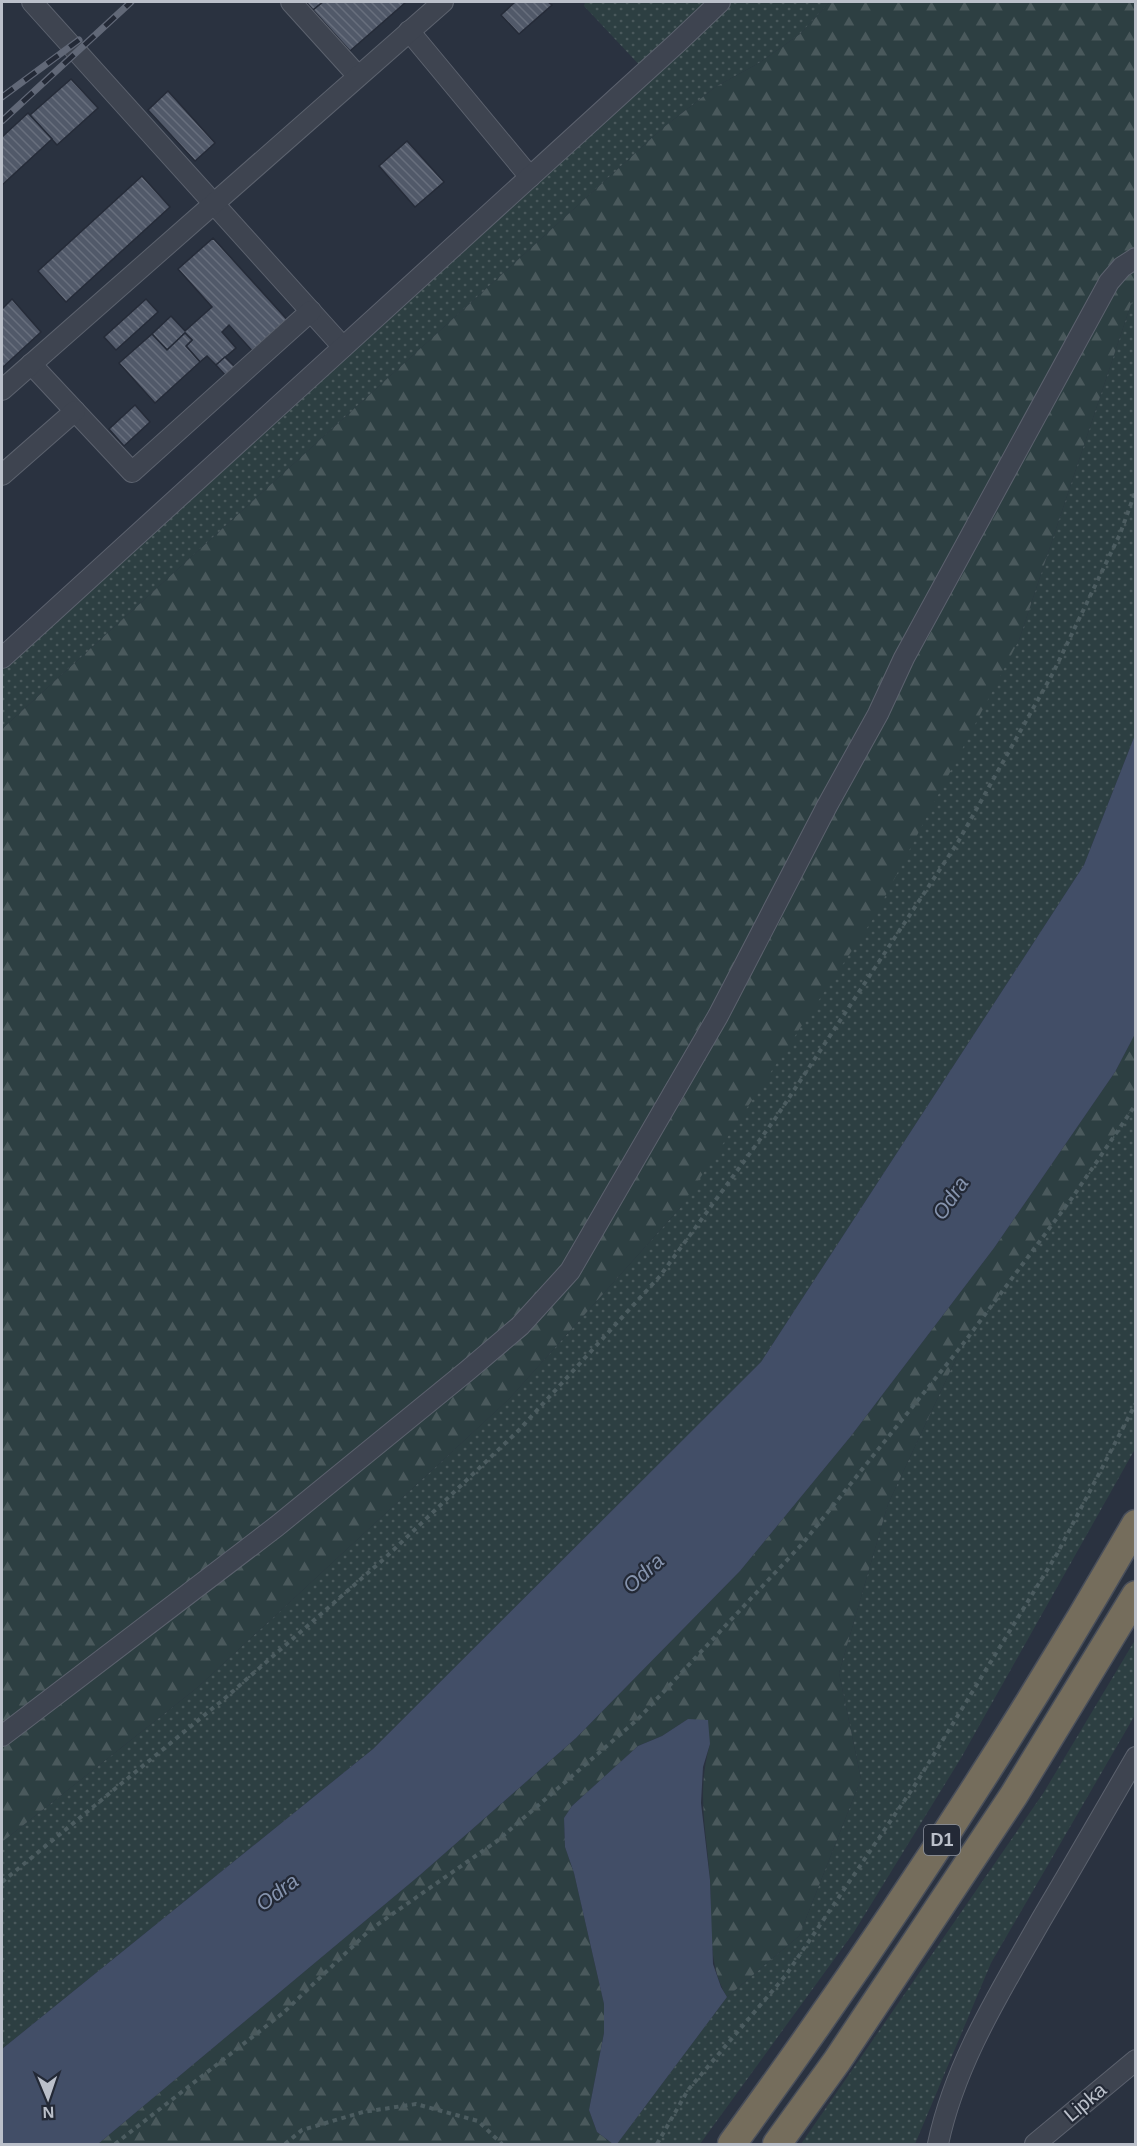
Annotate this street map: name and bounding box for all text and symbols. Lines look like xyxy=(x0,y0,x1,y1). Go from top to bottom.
water label: Odra xyxy=(927,1172,973,1224)
water label: Odra xyxy=(618,1549,668,1597)
road number: D1 xyxy=(924,1825,960,1855)
water label: Odra xyxy=(251,1869,303,1915)
north arrow xyxy=(18,2068,78,2128)
street label: Lipka xyxy=(1060,2078,1111,2126)
text: N xyxy=(42,2104,55,2121)

